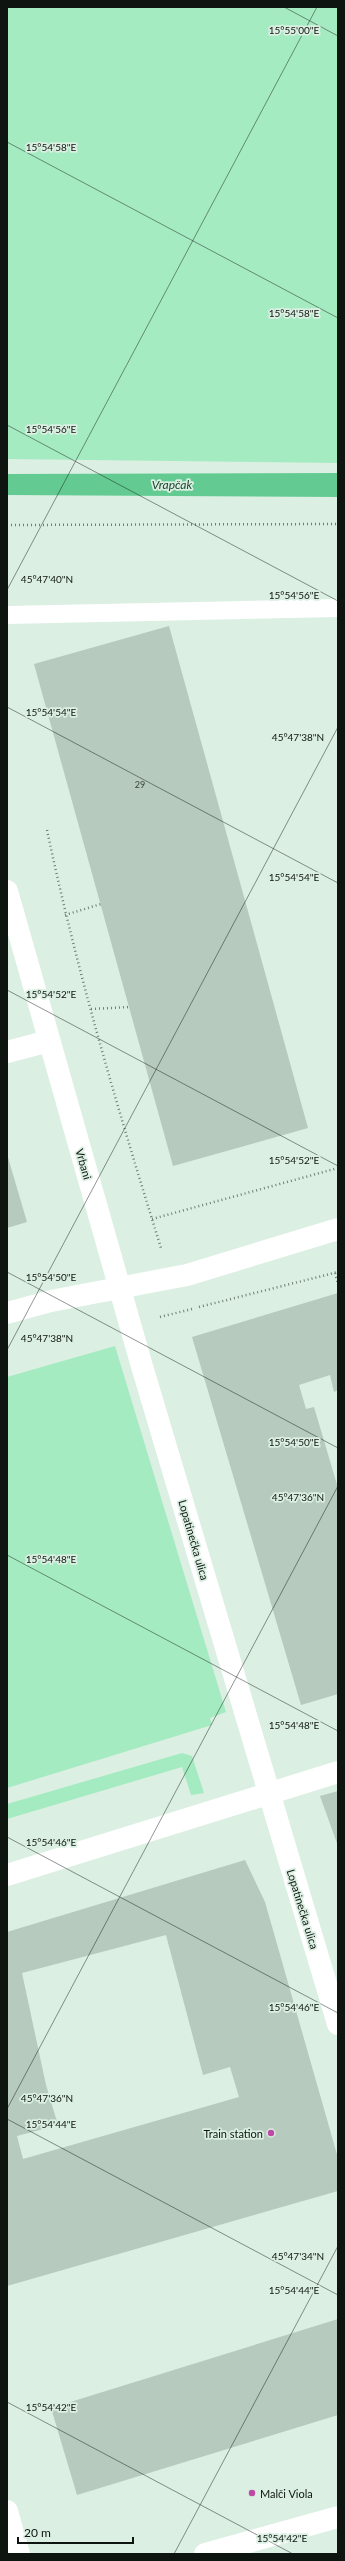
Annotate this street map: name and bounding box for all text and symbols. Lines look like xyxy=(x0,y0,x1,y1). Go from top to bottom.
text: 15°55'00"E xyxy=(269,24,319,36)
text: 15°54'58"E xyxy=(26,141,76,153)
text: 15°54'58"E xyxy=(269,307,319,319)
text: 15°54'56"E xyxy=(26,423,76,435)
water label: Vrapčak xyxy=(152,477,193,492)
text: 45°47'40"N xyxy=(21,573,73,585)
text: 15°54'56"E xyxy=(269,589,319,601)
text: 15°54'54"E xyxy=(26,706,76,718)
text: 45°47'38"N xyxy=(272,731,324,743)
house number: 29 xyxy=(135,779,145,790)
text: 15°54'54"E xyxy=(269,871,319,883)
text: 15°54'52"E xyxy=(26,988,76,1000)
street label: Vrbani xyxy=(73,1147,95,1181)
text: 15°54'52"E xyxy=(269,1154,319,1166)
text: 15°54'50"E xyxy=(26,1271,76,1283)
text: 45°47'38"N xyxy=(21,1332,73,1344)
text: 15°54'50"E xyxy=(269,1436,319,1448)
text: 45°47'36"N xyxy=(272,1491,324,1503)
street label: Lopatinečka ulica xyxy=(176,1498,212,1582)
text: 15°54'48"E xyxy=(26,1553,76,1565)
text: 15°54'48"E xyxy=(269,1719,319,1731)
text: 15°54'46"E xyxy=(26,1836,76,1848)
street label: Lopatinečka ulica xyxy=(285,1867,321,1951)
text: 15°54'46"E xyxy=(269,2001,319,2013)
text: 45°47'36"N xyxy=(21,2092,73,2104)
text: 15°54'44"E xyxy=(26,2118,76,2130)
place label: Train station xyxy=(203,2127,263,2140)
marker: Train station xyxy=(266,2128,276,2138)
text: 45°47'34"N xyxy=(272,2250,324,2262)
text: 15°54'44"E xyxy=(269,2284,319,2296)
text: 15°54'42"E xyxy=(26,2401,76,2413)
place label: Malči Viola xyxy=(260,2487,313,2500)
marker: Malči Viola xyxy=(247,2488,257,2498)
scale bar xyxy=(18,2519,133,2545)
text: 20 m xyxy=(24,2525,51,2540)
text: 15°54'42"E xyxy=(257,2532,307,2544)

